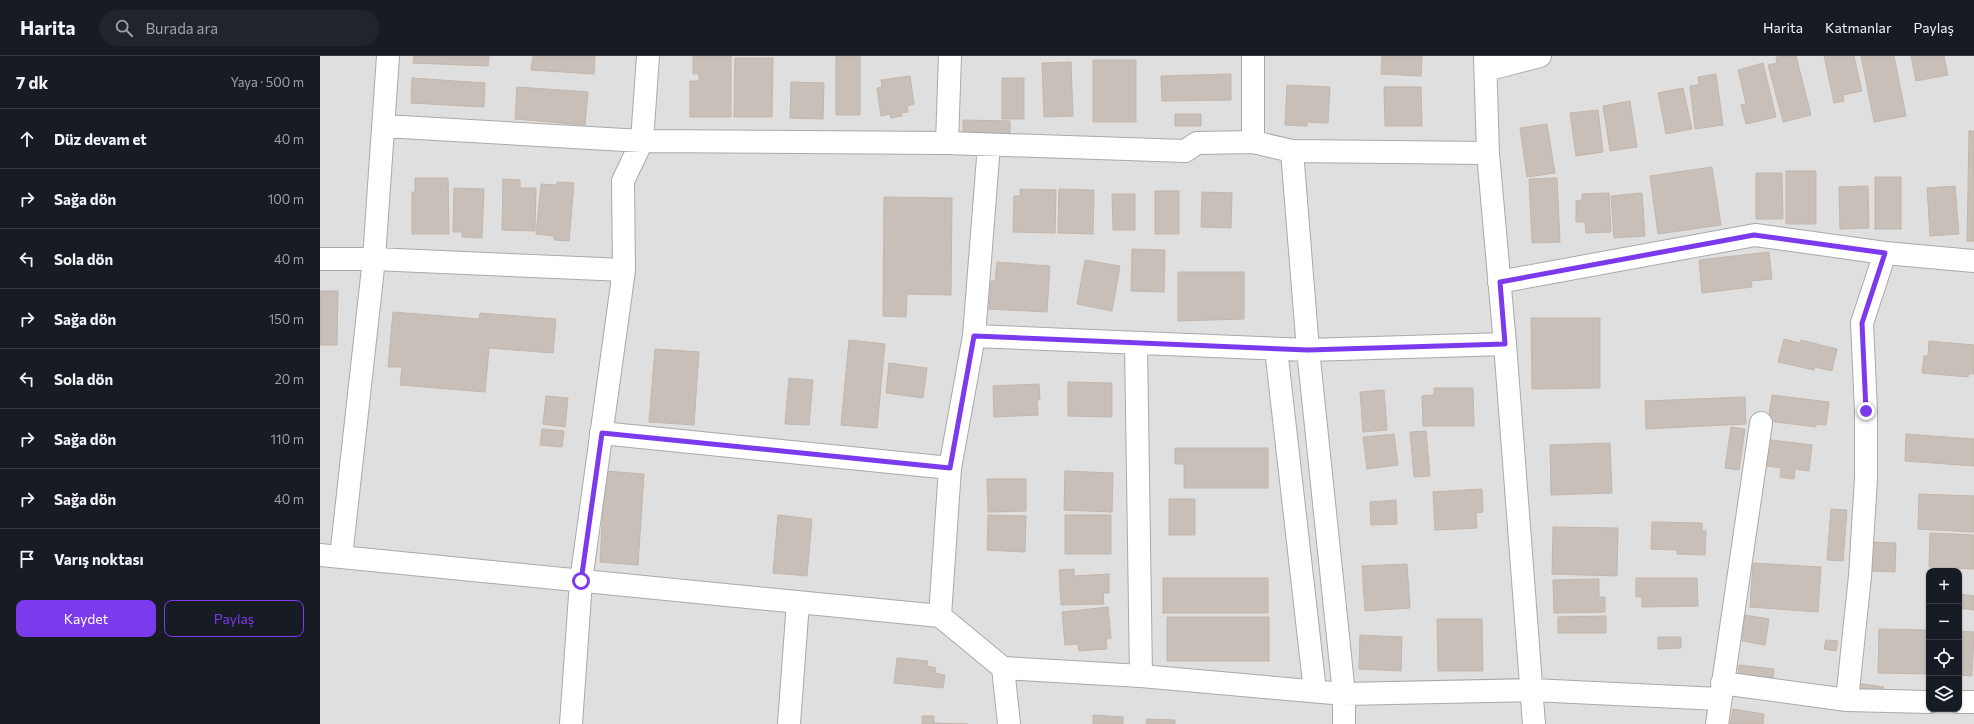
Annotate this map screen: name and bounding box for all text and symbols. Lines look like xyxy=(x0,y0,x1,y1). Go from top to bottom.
search box xyxy=(99,10,379,46)
text: Harita xyxy=(20,16,75,39)
icon: search xyxy=(113,17,135,39)
text: Burada ara xyxy=(145,19,218,37)
text: Harita xyxy=(1763,19,1803,36)
text: Katmanlar xyxy=(1825,19,1892,36)
text: Paylaş xyxy=(1914,19,1954,36)
text: 7 dk xyxy=(16,72,48,93)
text: Yaya · 500 m xyxy=(230,74,304,90)
icon: ahead xyxy=(16,128,38,150)
text: Düz devam et xyxy=(54,130,147,148)
text: 40 m xyxy=(274,131,304,147)
icon: right xyxy=(16,188,38,210)
text: Sağa dön xyxy=(54,190,116,208)
text: 100 m xyxy=(268,191,304,207)
icon: left xyxy=(16,248,38,270)
text: Sola dön xyxy=(54,250,113,268)
text: 40 m xyxy=(274,251,304,267)
icon: right xyxy=(16,308,38,330)
text: Sağa dön xyxy=(54,310,116,328)
text: 150 m xyxy=(269,311,304,327)
icon: left xyxy=(16,368,38,390)
text: Sola dön xyxy=(54,370,113,388)
text: 20 m xyxy=(275,371,304,387)
route end xyxy=(1857,402,1875,420)
icon: right xyxy=(16,428,38,450)
text: Sağa dön xyxy=(54,430,116,448)
text: 110 m xyxy=(271,431,304,447)
icon: right xyxy=(16,488,38,510)
text: Sağa dön xyxy=(54,490,116,508)
text: 40 m xyxy=(274,491,304,507)
icon: arrive xyxy=(16,548,38,570)
text: Varış noktası xyxy=(54,550,144,568)
map controls xyxy=(1926,568,1962,712)
button: + xyxy=(1926,568,1962,604)
route start xyxy=(572,572,590,590)
button: Kaydet xyxy=(16,600,156,637)
button: Paylaş xyxy=(164,600,304,637)
button: − xyxy=(1926,604,1962,640)
button: locate xyxy=(1926,640,1962,676)
button: layers xyxy=(1926,676,1962,712)

